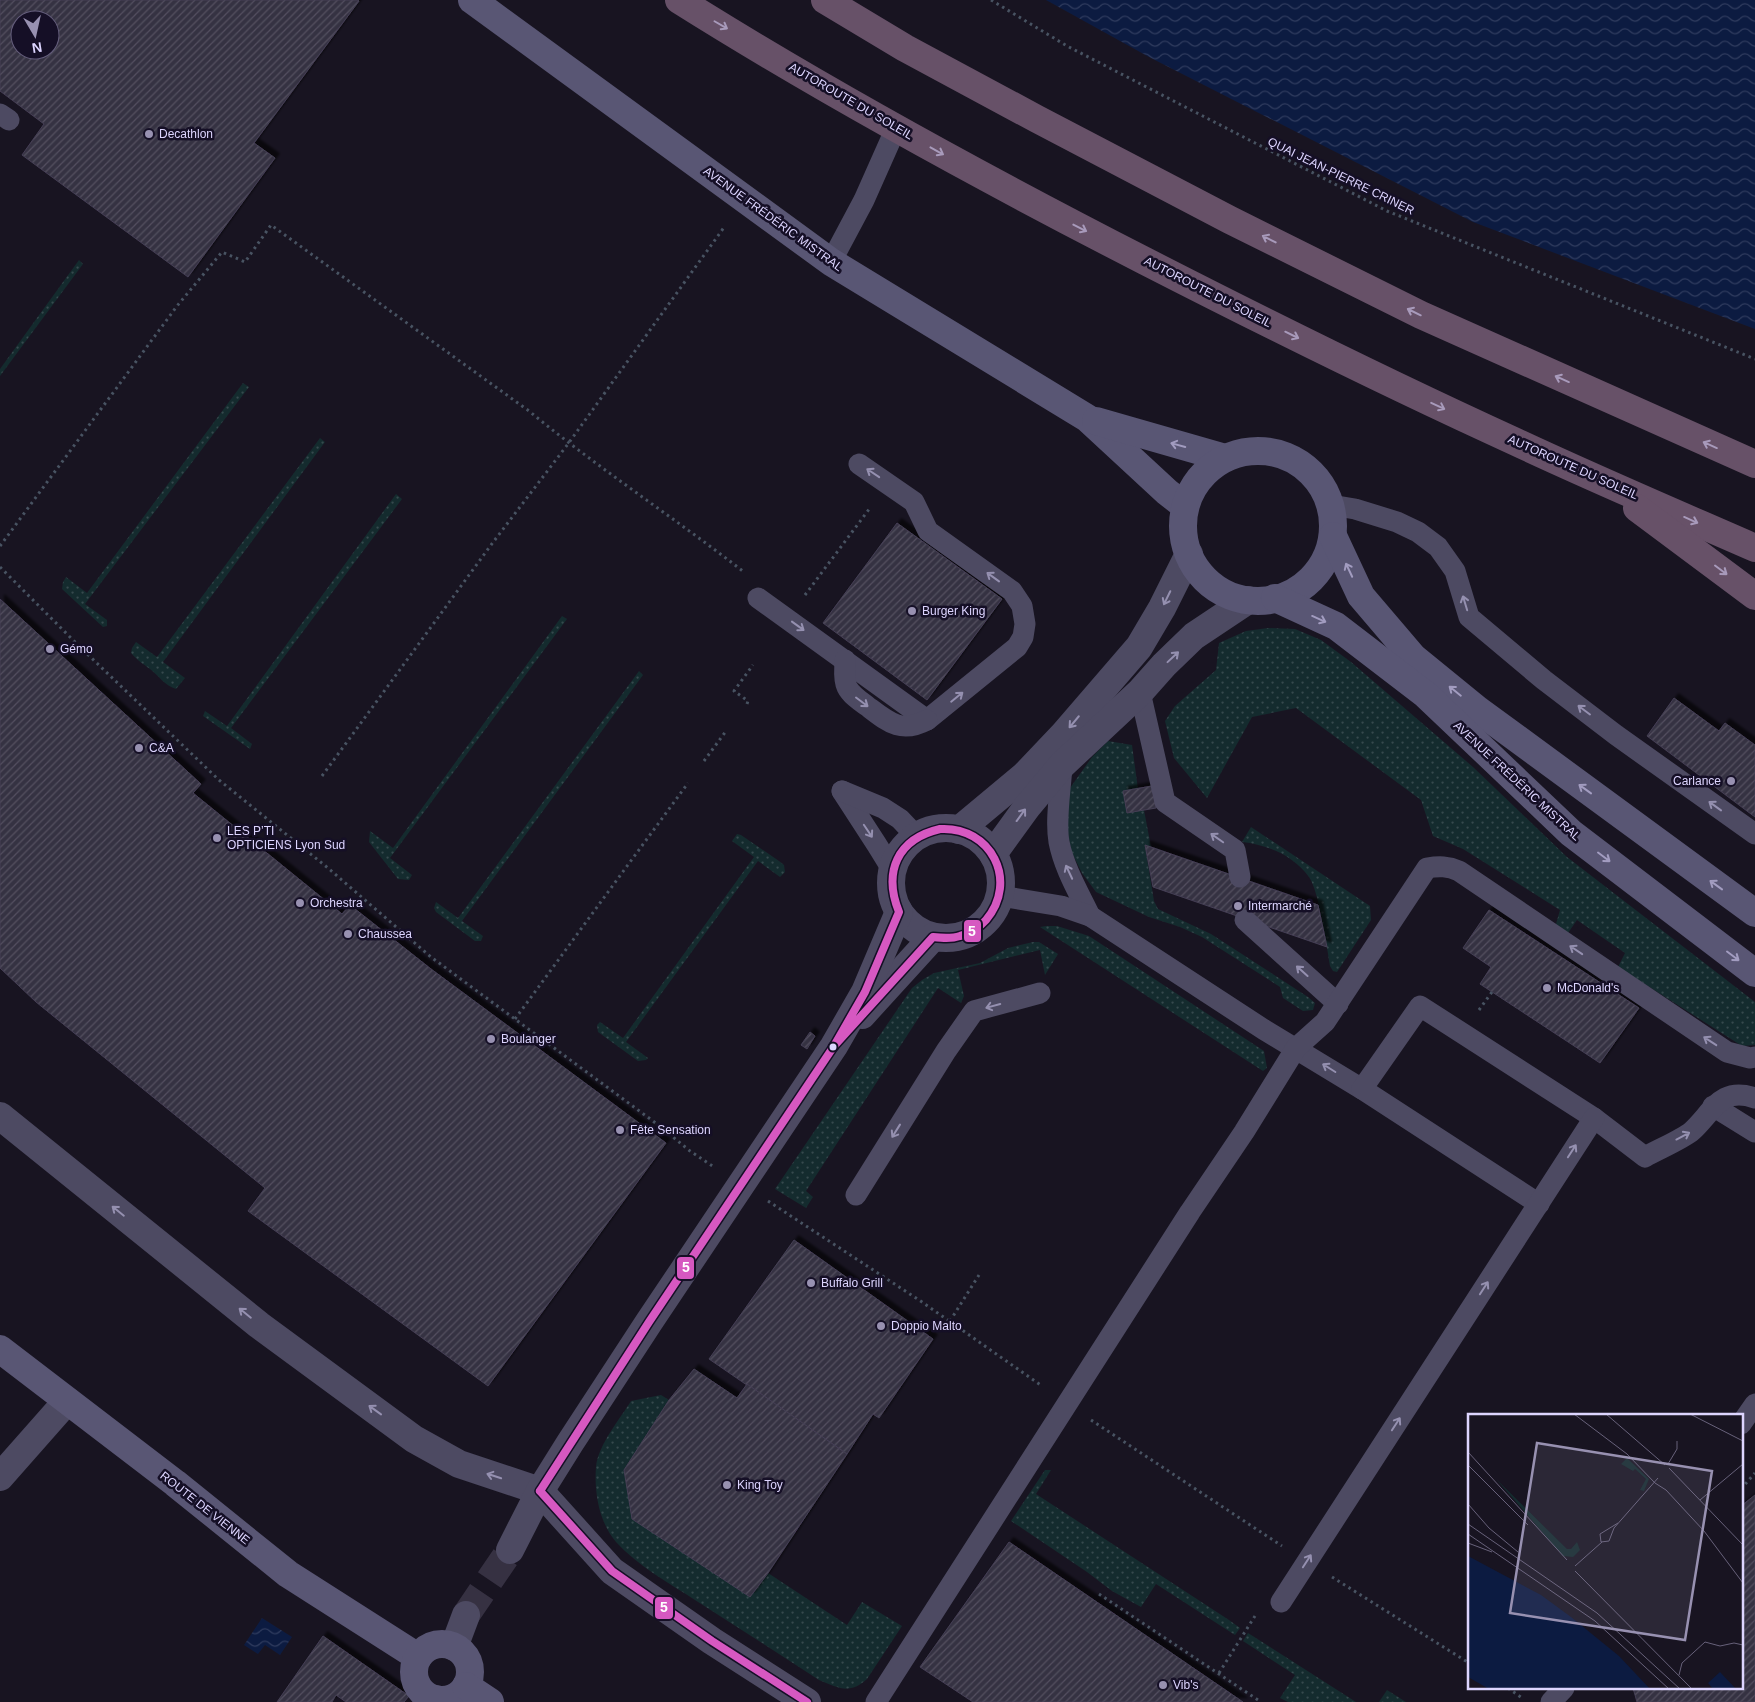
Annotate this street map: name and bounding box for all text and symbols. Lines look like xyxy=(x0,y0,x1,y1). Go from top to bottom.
north arrow xyxy=(10,10,60,60)
one-way arrow xyxy=(713,21,727,31)
text: N xyxy=(31,39,43,57)
street label: AUTOROUTE DU SOLEIL xyxy=(786,60,916,143)
place label: Decathlon xyxy=(159,127,213,141)
marker: Decathlon xyxy=(143,128,155,140)
street label: QUAI JEAN-PIERRE CRINER xyxy=(1265,134,1417,218)
one-way arrow xyxy=(929,147,944,156)
street label: AVENUE FRÉDÉRIC MISTRAL xyxy=(701,163,846,274)
one-way arrow xyxy=(1072,224,1087,233)
one-way arrow xyxy=(1261,234,1276,244)
street label: AUTOROUTE DU SOLEIL xyxy=(1142,254,1274,330)
one-way arrow xyxy=(1407,306,1422,316)
one-way arrow xyxy=(1284,331,1299,340)
one-way arrow xyxy=(1555,374,1570,384)
one-way arrow xyxy=(1430,401,1445,411)
street label: AUTOROUTE DU SOLEIL xyxy=(1506,432,1641,502)
one-way arrow xyxy=(1703,439,1718,449)
one-way arrow xyxy=(1171,440,1187,449)
one-way arrow xyxy=(866,468,880,478)
one-way arrow xyxy=(1683,515,1698,525)
one-way arrow xyxy=(1344,563,1353,578)
one-way arrow xyxy=(1714,565,1727,576)
one-way arrow xyxy=(986,572,1000,582)
one-way arrow xyxy=(1162,590,1172,605)
one-way arrow xyxy=(1460,595,1469,611)
place label: Burger King xyxy=(922,604,985,618)
marker: Burger King xyxy=(906,605,918,617)
one-way arrow xyxy=(1311,614,1326,624)
one-way arrow xyxy=(791,621,805,631)
place label: Gémo xyxy=(60,642,93,656)
marker: Gémo xyxy=(44,643,56,655)
one-way arrow xyxy=(1166,651,1179,663)
one-way arrow xyxy=(1448,686,1461,697)
one-way arrow xyxy=(951,691,964,702)
one-way arrow xyxy=(855,697,869,707)
one-way arrow xyxy=(1578,705,1591,716)
one-way arrow xyxy=(1068,715,1079,728)
street label: AVENUE FRÉDÉRIC MISTRAL xyxy=(1451,718,1584,844)
place label: C&A xyxy=(149,741,174,755)
marker: C&A xyxy=(133,742,145,754)
place label: Carlance xyxy=(1673,774,1721,788)
marker: Carlance xyxy=(1725,775,1737,787)
one-way arrow xyxy=(1579,783,1592,794)
one-way arrow xyxy=(1708,801,1722,811)
one-way arrow xyxy=(1016,809,1027,822)
one-way arrow xyxy=(863,823,873,837)
place label: LES P’TI OPTICIENS Lyon Sud xyxy=(227,824,345,852)
marker: LES P’TI OPTICIENS Lyon Sud xyxy=(211,832,223,844)
one-way arrow xyxy=(1210,833,1224,843)
one-way arrow xyxy=(1597,852,1610,863)
one-way arrow xyxy=(1064,865,1074,880)
one-way arrow xyxy=(1710,879,1723,890)
place label: Orchestra xyxy=(310,896,363,910)
marker: Orchestra xyxy=(294,897,306,909)
place label: Intermarché xyxy=(1248,899,1312,913)
marker: Intermarché xyxy=(1232,900,1244,912)
line badge: 5 xyxy=(963,919,982,943)
text: 5 xyxy=(968,923,976,939)
place label: Chaussea xyxy=(358,927,412,941)
marker: Chaussea xyxy=(342,928,354,940)
one-way arrow xyxy=(1569,945,1583,955)
one-way arrow xyxy=(1726,951,1740,961)
one-way arrow xyxy=(1295,965,1308,977)
place label: McDonald's xyxy=(1557,981,1619,995)
marker: McDonald's xyxy=(1541,982,1553,994)
one-way arrow xyxy=(985,1001,1001,1011)
place label: Boulanger xyxy=(501,1032,556,1046)
marker: Boulanger xyxy=(485,1033,497,1045)
one-way arrow xyxy=(1704,1036,1718,1046)
unlabelled marker xyxy=(828,1042,838,1052)
one-way arrow xyxy=(1322,1063,1336,1073)
place label: Fête Sensation xyxy=(630,1123,711,1137)
one-way arrow xyxy=(891,1123,901,1137)
marker: Fête Sensation xyxy=(614,1124,626,1136)
one-way arrow xyxy=(1675,1131,1690,1140)
one-way arrow xyxy=(1568,1145,1578,1159)
one-way arrow xyxy=(112,1206,125,1217)
line badge: 5 xyxy=(676,1256,695,1280)
text: 5 xyxy=(682,1259,690,1275)
place label: Buffalo Grill xyxy=(821,1276,883,1290)
marker: Buffalo Grill xyxy=(805,1277,817,1289)
one-way arrow xyxy=(1479,1281,1489,1295)
one-way arrow xyxy=(239,1308,252,1319)
place label: Doppio Malto xyxy=(891,1319,962,1333)
marker: Doppio Malto xyxy=(875,1320,887,1332)
one-way arrow xyxy=(369,1405,382,1416)
inset map xyxy=(1468,1414,1742,1690)
one-way arrow xyxy=(1390,1417,1401,1431)
street label: ROUTE DE VIENNE xyxy=(157,1469,253,1547)
one-way arrow xyxy=(486,1470,502,1480)
place label: King Toy xyxy=(737,1478,783,1492)
marker: King Toy xyxy=(721,1479,733,1491)
one-way arrow xyxy=(1303,1554,1313,1568)
line badge: 5 xyxy=(654,1596,674,1620)
text: 5 xyxy=(660,1599,668,1615)
place label: Vib's xyxy=(1173,1678,1198,1692)
marker: Vib's xyxy=(1157,1679,1169,1691)

